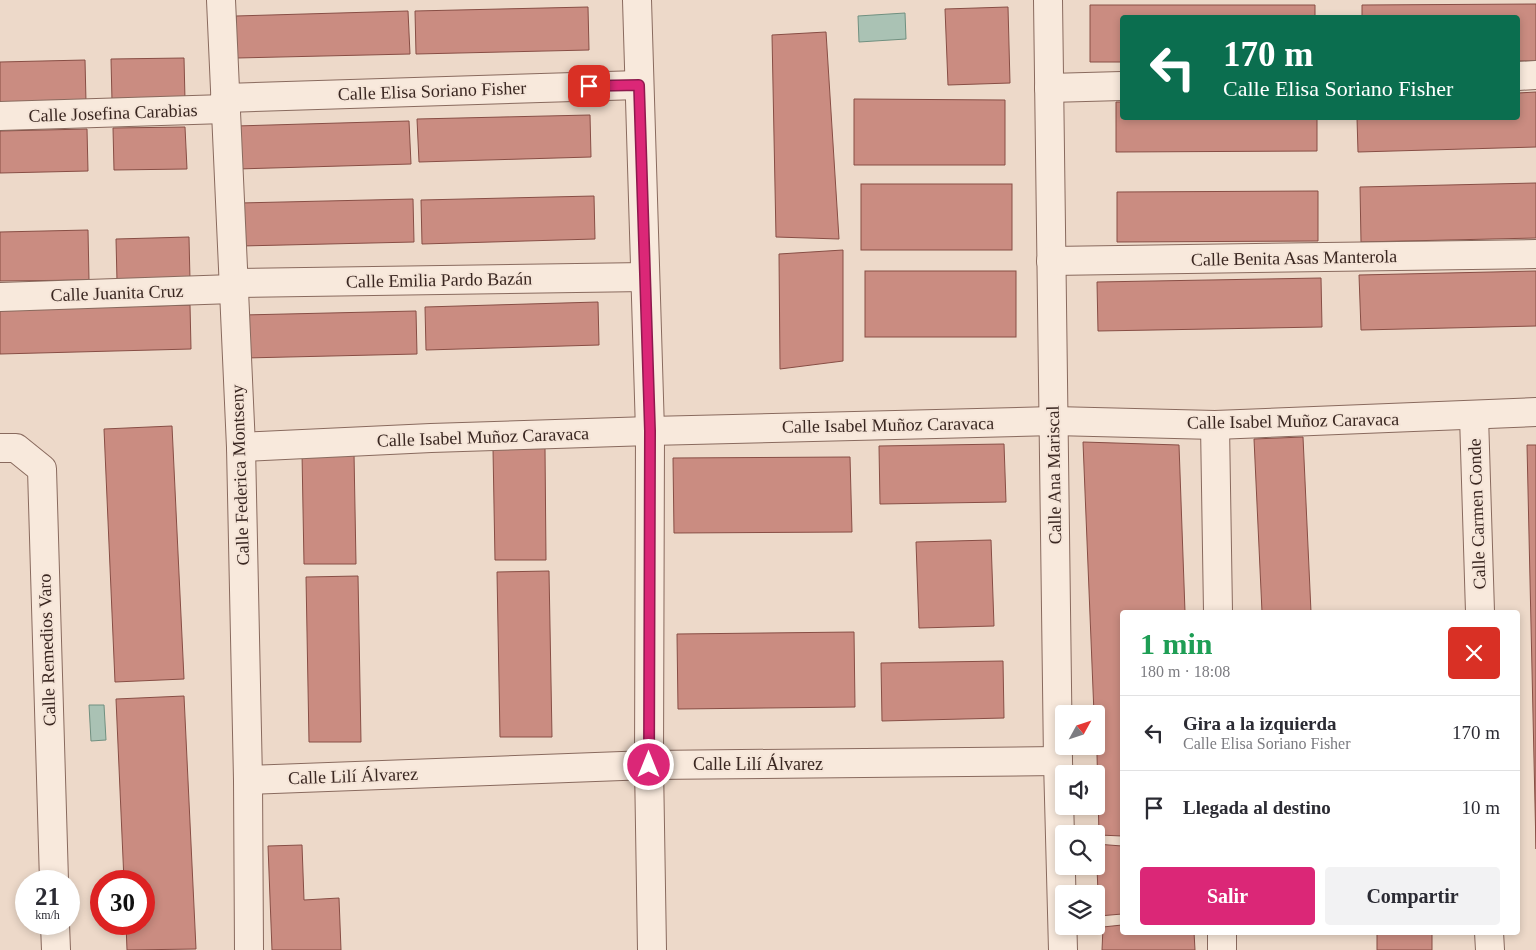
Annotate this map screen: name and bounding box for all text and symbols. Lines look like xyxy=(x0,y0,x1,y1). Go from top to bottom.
icon: left xyxy=(1140,35,1205,100)
text: 170 m xyxy=(1223,35,1313,74)
pin xyxy=(568,65,610,107)
icon: arrive xyxy=(575,72,603,100)
text: Calle Elisa Soriano Fisher xyxy=(1223,76,1453,101)
street label: Calle Elisa Soriano Fisher xyxy=(337,78,527,104)
street label: Calle Josefina Carabias xyxy=(28,100,198,126)
street label: Calle Benita Asas Manterola xyxy=(1191,246,1397,270)
street label: Calle Emilia Pardo Bazán xyxy=(346,268,532,292)
street label: Calle Juanita Cruz xyxy=(50,281,184,305)
street label: Calle Federica Montseny xyxy=(227,384,253,566)
street label: Calle Ana Mariscal xyxy=(1043,405,1065,545)
street label: Calle Isabel Muñoz Caravaca xyxy=(1187,409,1399,433)
street label: Calle Isabel Muñoz Caravaca xyxy=(782,413,994,437)
street label: Calle Isabel Muñoz Caravaca xyxy=(377,423,589,451)
street label: Calle Carmen Conde xyxy=(1464,438,1490,590)
street label: Calle Remedios Varo xyxy=(34,573,60,727)
text: 1 min xyxy=(1140,627,1213,660)
button: close xyxy=(1448,627,1500,679)
text: 180 m · 18:08 xyxy=(1140,663,1230,680)
north arrow xyxy=(1055,705,1105,755)
map controls xyxy=(1055,705,1105,935)
text: Gira a la izquierda xyxy=(1183,713,1337,734)
icon: left xyxy=(1140,719,1168,747)
text: 170 m xyxy=(1452,722,1500,743)
text: Calle Elisa Soriano Fisher xyxy=(1183,735,1351,752)
position arrow xyxy=(622,738,674,790)
street label: Calle Lilí Álvarez xyxy=(693,753,823,774)
street label: Calle Lilí Álvarez xyxy=(288,763,418,788)
button: sound xyxy=(1055,765,1105,815)
icon: arrive xyxy=(1140,794,1168,822)
text: Llegada al destino xyxy=(1183,797,1331,818)
text: 10 m xyxy=(1461,797,1500,818)
button: search xyxy=(1055,825,1105,875)
button: Salir xyxy=(1140,867,1315,925)
button: Compartir xyxy=(1325,867,1500,925)
speed limit sign: 30 xyxy=(90,870,155,935)
text: 21 xyxy=(35,883,60,910)
button: layers xyxy=(1055,885,1105,935)
text: km/h xyxy=(35,908,60,922)

